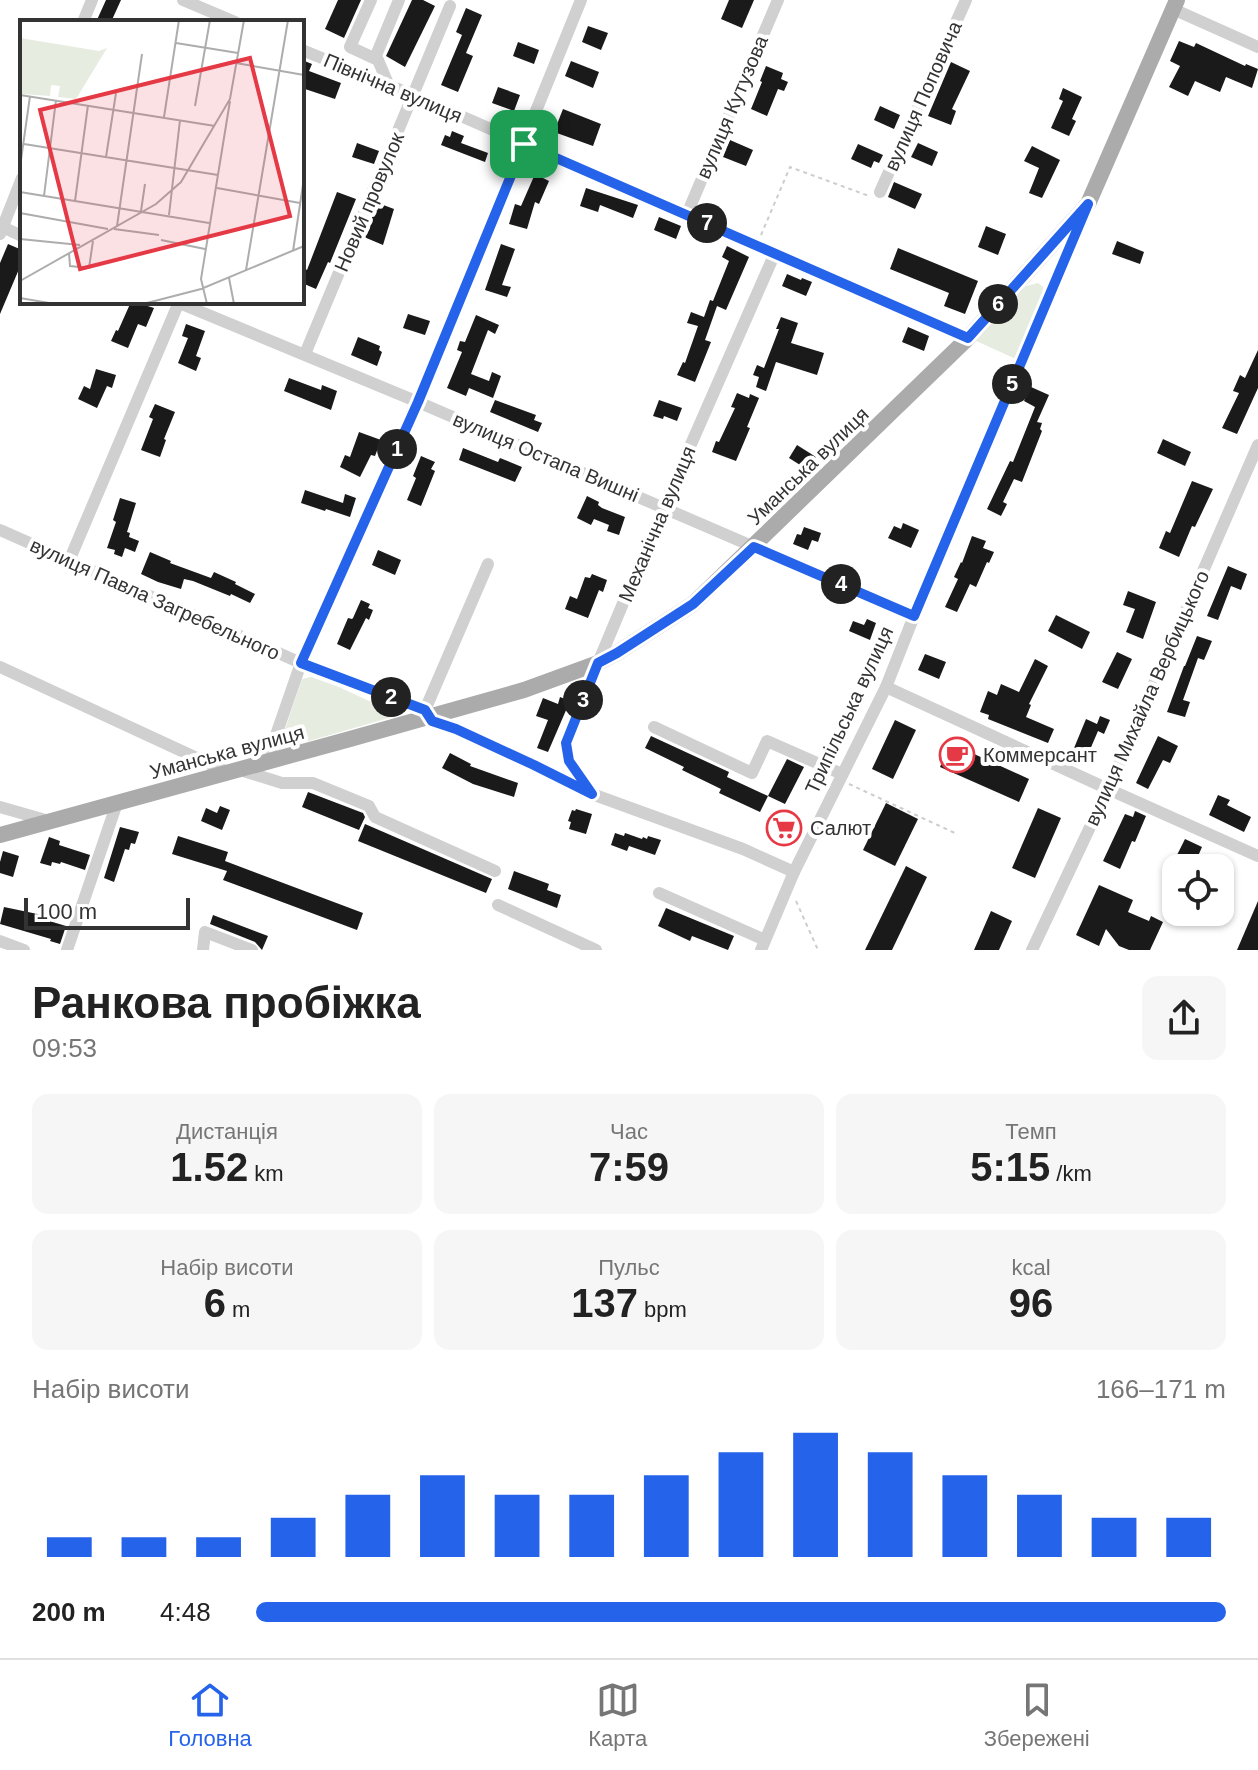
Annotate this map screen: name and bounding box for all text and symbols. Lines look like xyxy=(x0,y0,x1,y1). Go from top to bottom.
street label: вулиця Поповича xyxy=(880,17,966,174)
inset map xyxy=(20,20,304,304)
street label: вулиця Кутузова xyxy=(692,31,772,182)
street label: Північна вулиця xyxy=(321,49,465,127)
pin xyxy=(490,110,558,178)
icon: arrive xyxy=(502,122,546,166)
street label: Новий провулок xyxy=(330,129,408,275)
pin: 7 xyxy=(687,203,727,243)
text: 7 xyxy=(701,210,713,235)
pin: 6 xyxy=(978,284,1018,324)
text: 6 xyxy=(992,291,1004,316)
pin: 5 xyxy=(992,364,1032,404)
text: 5 xyxy=(1006,371,1018,396)
street label: Уманська вулиця xyxy=(743,403,873,529)
street label: вулиця Остапа Вишні xyxy=(450,408,642,506)
pin: 1 xyxy=(377,429,417,469)
text: 1 xyxy=(391,436,403,461)
street label: Механічна вулиця xyxy=(614,443,700,605)
street label: вулиця Павла Загребельного xyxy=(27,534,283,664)
pin: 4 xyxy=(821,564,861,604)
street label: вулиця Михайла Вербицького xyxy=(1081,567,1213,829)
text: 4 xyxy=(835,571,847,596)
street label: Трипільська вулиця xyxy=(801,623,897,797)
pin: 2 xyxy=(371,677,411,717)
pin: 3 xyxy=(563,680,603,720)
text: 2 xyxy=(385,684,397,709)
text: 3 xyxy=(577,687,589,712)
street label: Уманська вулиця xyxy=(147,721,307,783)
cafe icon: Коммерсант xyxy=(938,736,976,774)
place label: Коммерсант xyxy=(983,744,1097,766)
supermarket icon: Салют xyxy=(765,809,803,847)
place label: Салют xyxy=(810,817,871,839)
map controls xyxy=(1162,854,1234,926)
button: locate xyxy=(1162,854,1234,926)
scale bar xyxy=(24,894,190,930)
text: 100 m xyxy=(36,899,97,924)
button: share xyxy=(1142,976,1226,1060)
text: Ранкова пробіжка xyxy=(32,978,421,1027)
text: 09:53 xyxy=(32,1033,97,1063)
text: Дистанція xyxy=(176,1119,278,1144)
text: Час xyxy=(610,1119,648,1144)
text: Темп xyxy=(1005,1119,1057,1144)
text: 1.52 xyxy=(170,1145,248,1189)
text: 7:59 xyxy=(589,1145,669,1189)
text: 5:15 xyxy=(970,1145,1050,1189)
text: km xyxy=(248,1161,284,1186)
text: /km xyxy=(1050,1161,1092,1186)
text: Набір висоти xyxy=(160,1255,294,1280)
text: Пульс xyxy=(598,1255,660,1280)
text: kcal xyxy=(1011,1255,1051,1280)
text: 6 xyxy=(204,1281,226,1325)
text: 137 xyxy=(571,1281,638,1325)
text: 96 xyxy=(1009,1281,1053,1325)
text: m xyxy=(226,1297,250,1322)
text: bpm xyxy=(638,1297,687,1322)
text: Набір висоти xyxy=(32,1374,190,1404)
text: 166–171 m xyxy=(1096,1374,1226,1404)
text: 200 m xyxy=(32,1597,106,1627)
text: 4:48 xyxy=(160,1597,211,1627)
tab: Головна xyxy=(168,1678,252,1752)
tab: Карта xyxy=(588,1678,647,1752)
tab: Збережені xyxy=(984,1678,1090,1752)

